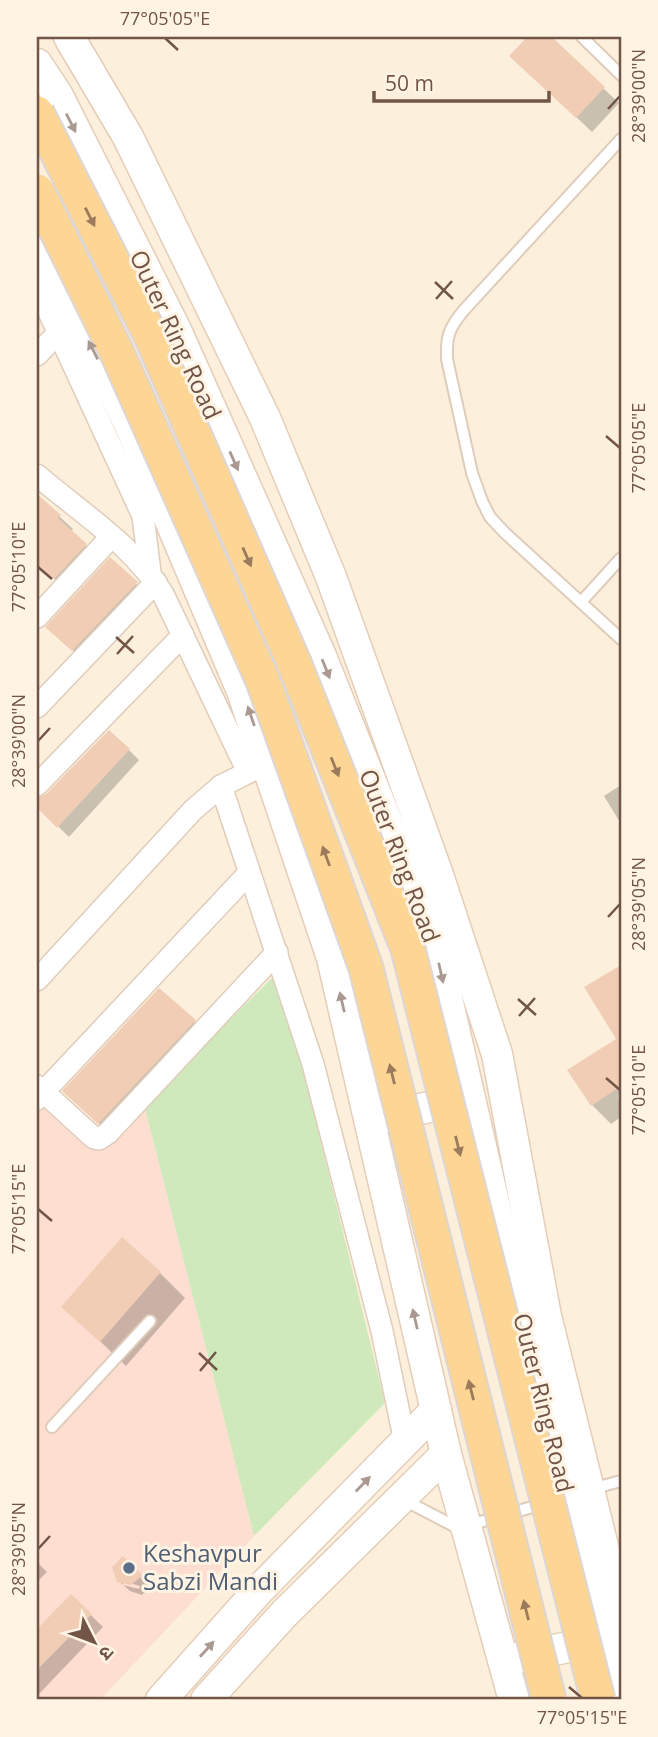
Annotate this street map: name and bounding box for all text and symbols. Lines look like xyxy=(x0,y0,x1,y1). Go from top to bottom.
text: 77°05'05"E xyxy=(120,6,210,30)
text: 28°39'00"N xyxy=(626,49,650,143)
scale bar xyxy=(374,60,550,104)
text: 50 m xyxy=(385,69,434,97)
one-way arrow xyxy=(66,113,77,133)
one-way arrow xyxy=(84,208,96,228)
street label: Outer Ring Road xyxy=(123,244,230,425)
one-way arrow xyxy=(87,340,98,360)
text: 77°05'05"E xyxy=(626,403,650,493)
one-way arrow xyxy=(229,450,240,471)
text: 77°05'10"E xyxy=(6,522,30,612)
one-way arrow xyxy=(241,547,253,567)
one-way arrow xyxy=(320,658,331,679)
text: 28°39'00"N xyxy=(6,694,30,788)
one-way arrow xyxy=(245,705,256,726)
one-way arrow xyxy=(330,757,341,778)
street label: Outer Ring Road xyxy=(352,764,449,947)
one-way arrow xyxy=(320,846,331,867)
text: 28°39'05"N xyxy=(626,857,650,951)
one-way arrow xyxy=(436,962,447,984)
one-way arrow xyxy=(337,991,348,1013)
text: 77°05'10"E xyxy=(626,1045,650,1135)
one-way arrow xyxy=(386,1063,397,1085)
one-way arrow xyxy=(453,1135,464,1157)
text: 77°05'15"E xyxy=(6,1164,30,1254)
one-way arrow xyxy=(410,1308,421,1330)
street label: Outer Ring Road xyxy=(506,1310,583,1496)
one-way arrow xyxy=(465,1378,476,1400)
one-way arrow xyxy=(354,1477,371,1493)
text: 28°39'05"N xyxy=(6,1502,30,1596)
place label: Keshavpur Sabzi Mandi xyxy=(143,1536,278,1597)
marker: Keshavpur Sabzi Mandi xyxy=(121,1560,137,1576)
one-way arrow xyxy=(520,1599,531,1621)
north arrow xyxy=(60,1608,130,1678)
text: उ xyxy=(93,1641,120,1667)
one-way arrow xyxy=(198,1641,214,1658)
text: 77°05'15"E xyxy=(537,1705,627,1729)

